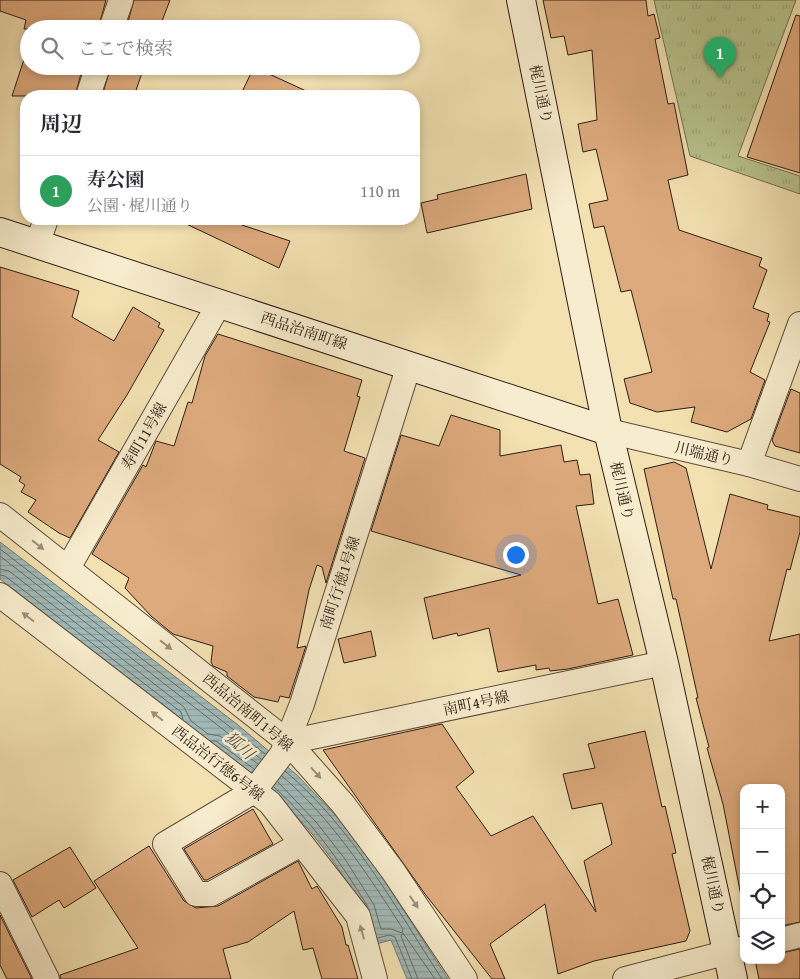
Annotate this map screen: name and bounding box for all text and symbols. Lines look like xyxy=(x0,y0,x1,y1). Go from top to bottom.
search box xyxy=(20,20,420,75)
icon: search xyxy=(38,34,66,62)
text: ここで検索 xyxy=(78,34,173,62)
pin: 1 xyxy=(704,37,736,78)
street label: 梶川通り xyxy=(525,62,558,125)
text: 周辺 xyxy=(40,108,82,139)
text: 寿公園 xyxy=(87,165,144,193)
text: 1 xyxy=(52,179,60,203)
text: 110 m xyxy=(360,179,400,203)
text: 公園 · 梶川通り xyxy=(87,193,193,217)
street label: 西品治南町線 xyxy=(258,307,350,354)
street label: 寿町11号線 xyxy=(116,398,171,473)
street label: 川端通り xyxy=(673,437,736,470)
street label: 梶川通り xyxy=(606,459,639,522)
street label: 南町行徳1号線 xyxy=(315,533,365,632)
one-way arrow xyxy=(32,539,45,550)
your location xyxy=(503,542,529,568)
one-way arrow xyxy=(22,611,35,622)
one-way arrow xyxy=(159,640,172,651)
street label: 西品治南町1号線 xyxy=(199,668,298,756)
street label: 南町4号線 xyxy=(441,685,511,720)
one-way arrow xyxy=(151,710,164,721)
street label: 西品治行徳6号線 xyxy=(168,720,269,805)
water label: 狐川 xyxy=(220,725,261,766)
one-way arrow xyxy=(310,767,321,780)
map controls xyxy=(740,784,785,964)
button: + xyxy=(740,784,785,829)
button: − xyxy=(740,829,785,874)
street label: 梶川通り xyxy=(697,853,730,916)
button: locate xyxy=(740,874,785,919)
one-way arrow xyxy=(409,896,419,909)
button: layers xyxy=(740,919,785,964)
one-way arrow xyxy=(358,924,366,939)

